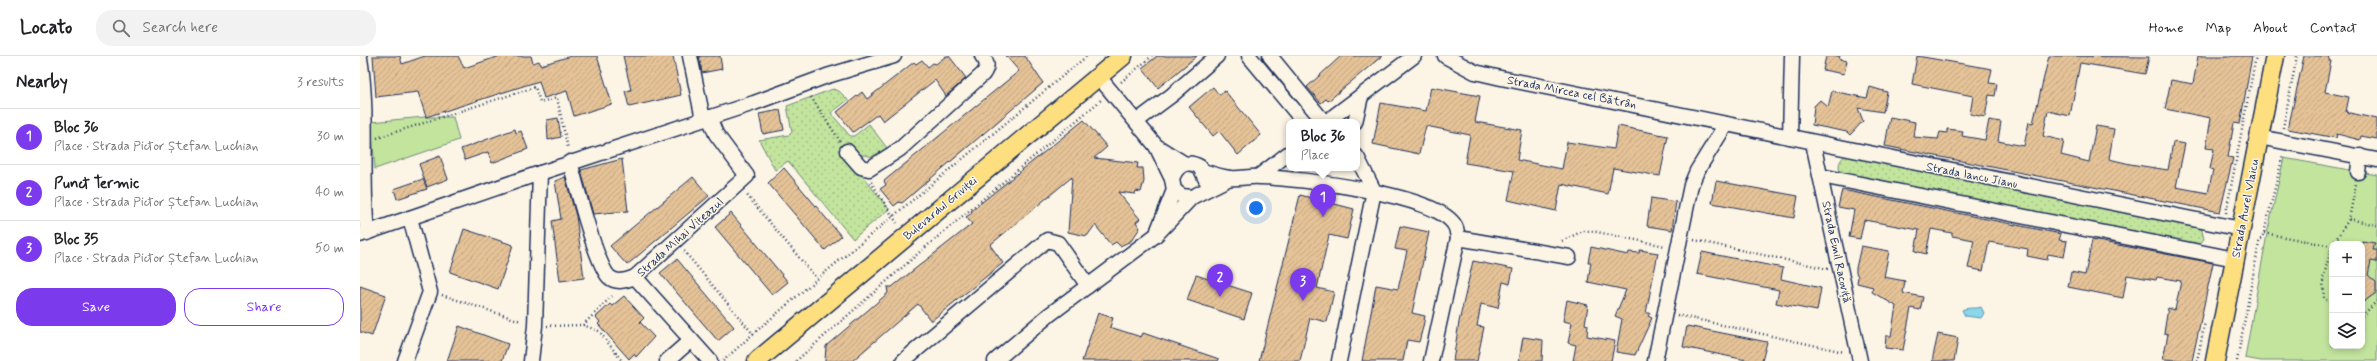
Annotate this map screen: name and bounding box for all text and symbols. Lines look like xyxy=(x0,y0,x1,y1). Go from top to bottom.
search box xyxy=(96,10,376,46)
text: Locato xyxy=(20,15,72,40)
icon: search xyxy=(110,17,132,39)
text: Search here xyxy=(142,18,218,38)
text: Home xyxy=(2149,19,2183,37)
text: Map xyxy=(2205,19,2231,37)
text: About xyxy=(2253,19,2288,37)
text: Contact xyxy=(2310,19,2357,37)
text: Nearby xyxy=(16,71,68,93)
street label: Strada Mircea cel Bătrân xyxy=(1506,73,1638,113)
text: 3 results xyxy=(297,74,344,91)
text: Bloc 36 xyxy=(54,118,99,138)
popup xyxy=(1286,119,1360,171)
text: Bloc 36 xyxy=(1301,127,1345,147)
text: 1 xyxy=(26,128,32,145)
text: 30 m xyxy=(317,128,344,145)
text: Place · Strada Pictor Ștefan Luchian xyxy=(54,138,258,155)
text: Place xyxy=(1301,147,1329,164)
street label: Strada Aurel Vlaicu xyxy=(2229,157,2264,259)
street label: Strada Iancu Jianu xyxy=(1925,159,2019,193)
street label: Bulevardul Griviței xyxy=(900,173,981,244)
text: Punct Termic xyxy=(54,174,139,194)
text: 2 xyxy=(26,184,32,201)
text: 40 m xyxy=(315,184,344,201)
pin: 1 xyxy=(1310,184,1336,217)
text: Place · Strada Pictor Ștefan Luchian xyxy=(54,194,258,211)
street label: Strada Mihai Viteazul xyxy=(634,194,727,281)
your location xyxy=(1246,198,1266,218)
street label: Strada Emil Racoviță xyxy=(1817,200,1855,305)
text: Bloc 35 xyxy=(54,230,98,250)
text: 3 xyxy=(26,240,32,257)
text: 50 m xyxy=(315,240,344,257)
map controls xyxy=(2329,241,2365,349)
button: + xyxy=(2329,241,2365,277)
text: Place · Strada Pictor Ștefan Luchian xyxy=(54,250,258,267)
pin: 2 xyxy=(1207,264,1233,297)
pin: 3 xyxy=(1290,268,1316,301)
button: − xyxy=(2329,277,2365,313)
button: Save xyxy=(16,288,176,326)
button: Share xyxy=(184,288,344,326)
button: layers xyxy=(2329,313,2365,349)

